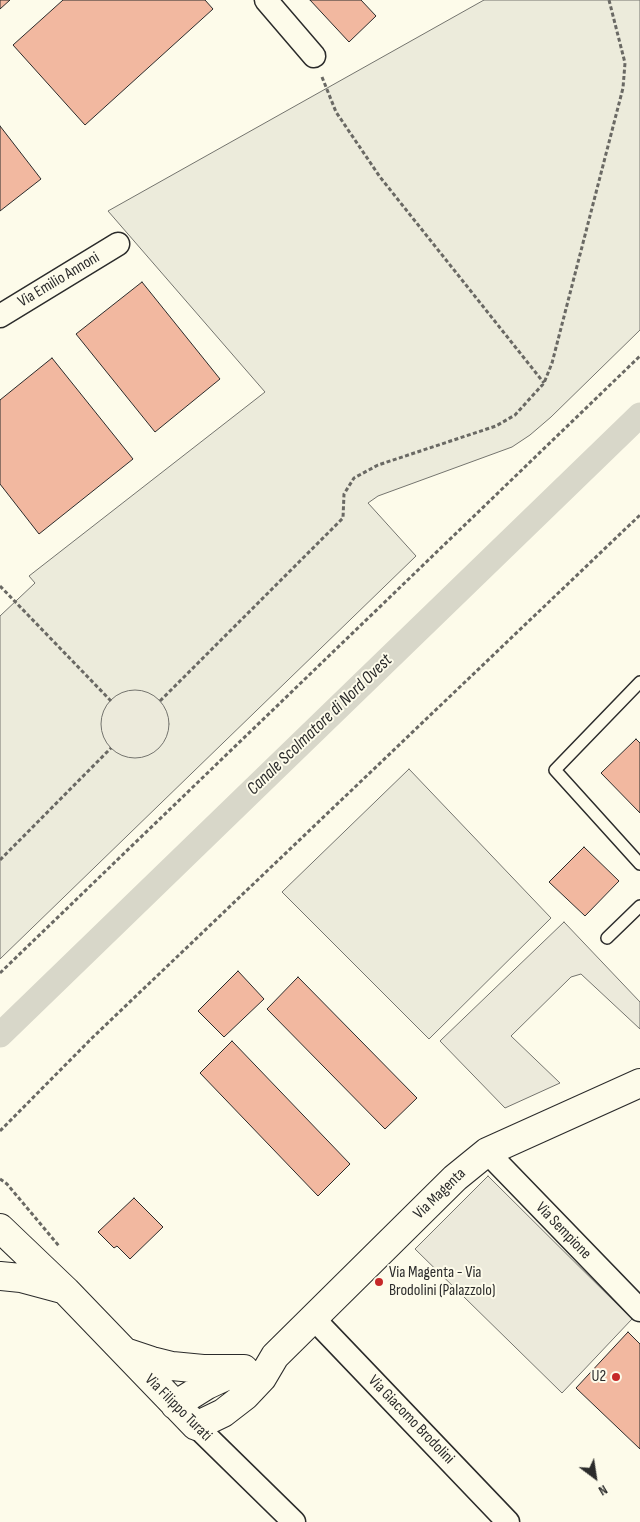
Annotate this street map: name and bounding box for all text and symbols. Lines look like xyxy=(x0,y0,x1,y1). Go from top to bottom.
street label: Via Emilio Annoni xyxy=(15,248,103,312)
water label: Canale Scolmatore di Nord Ovest xyxy=(243,650,397,800)
street label: Via Magenta xyxy=(410,1164,470,1224)
street label: Via Sempione xyxy=(531,1198,595,1264)
place label: Via Magenta - Via Brodolini (Palazzolo) xyxy=(389,1263,495,1301)
marker: Via Magenta - Via Brodolini (Palazzolo) xyxy=(373,1276,385,1288)
place label: U2 xyxy=(591,1367,606,1387)
street label: Via Filippo Turati xyxy=(140,1370,216,1446)
marker: U2 xyxy=(610,1371,622,1383)
street label: Via Giacomo Brodolini xyxy=(364,1372,458,1468)
north arrow xyxy=(570,1452,620,1502)
text: N xyxy=(595,1481,611,1499)

